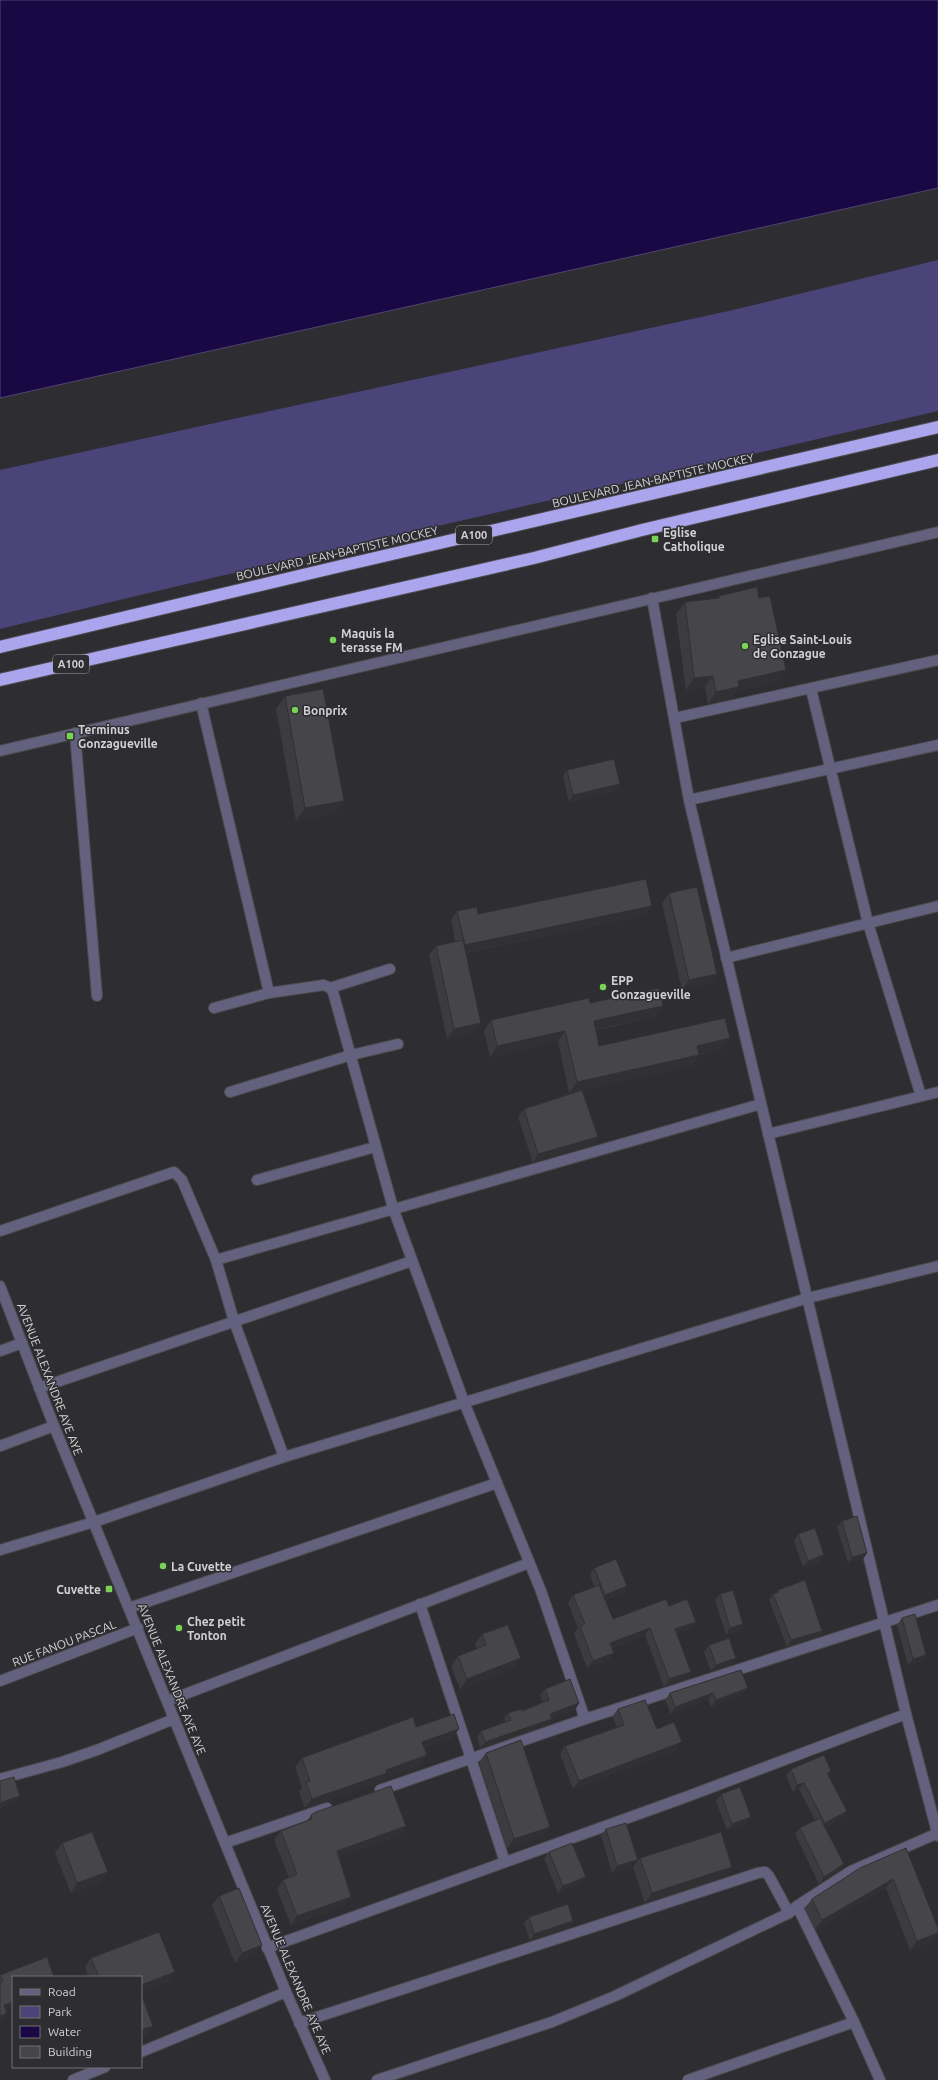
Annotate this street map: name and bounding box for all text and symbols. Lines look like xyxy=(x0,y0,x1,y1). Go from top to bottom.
street label: BOULEVARD JEAN-BAPTISTE MOCKEY xyxy=(551,450,755,510)
street label: BOULEVARD JEAN-BAPTISTE MOCKEY xyxy=(235,523,439,583)
road number: A100 xyxy=(456,526,492,544)
place label: Eglise Catholique xyxy=(663,526,725,553)
marker: Eglise Catholique xyxy=(650,534,660,544)
place label: Maquis la terasse FM xyxy=(341,627,403,654)
place label: Eglise Saint-Louis de Gonzague xyxy=(753,633,852,660)
marker: Maquis la terasse FM xyxy=(328,635,338,645)
marker: Eglise Saint-Louis de Gonzague xyxy=(740,641,750,651)
road number: A100 xyxy=(53,655,89,673)
place label: Bonprix xyxy=(303,704,348,717)
marker: Bonprix xyxy=(290,705,300,715)
place label: Terminus Gonzagueville xyxy=(78,723,158,750)
marker: Terminus Gonzagueville xyxy=(65,731,75,741)
place label: EPP Gonzagueville xyxy=(611,974,691,1001)
marker: EPP Gonzagueville xyxy=(598,982,608,992)
street label: AVENUE ALEXANDRE AYE AYE xyxy=(15,1301,85,1457)
place label: La Cuvette xyxy=(171,1560,232,1573)
marker: La Cuvette xyxy=(158,1561,168,1571)
place label: Cuvette xyxy=(56,1583,101,1596)
marker: Cuvette xyxy=(104,1584,114,1594)
street label: AVENUE ALEXANDRE AYE AYE xyxy=(136,1601,208,1757)
place label: Chez petit Tonton xyxy=(187,1615,245,1642)
street label: RUE FANOU PASCAL xyxy=(10,1617,118,1669)
marker: Chez petit Tonton xyxy=(174,1623,184,1633)
street label: AVENUE ALEXANDRE AYE AYE xyxy=(258,1902,334,2056)
legend xyxy=(12,1976,142,2068)
text: Road xyxy=(48,1985,76,1998)
text: Park xyxy=(48,2005,72,2018)
text: Water xyxy=(48,2025,81,2038)
text: Building xyxy=(48,2045,92,2058)

